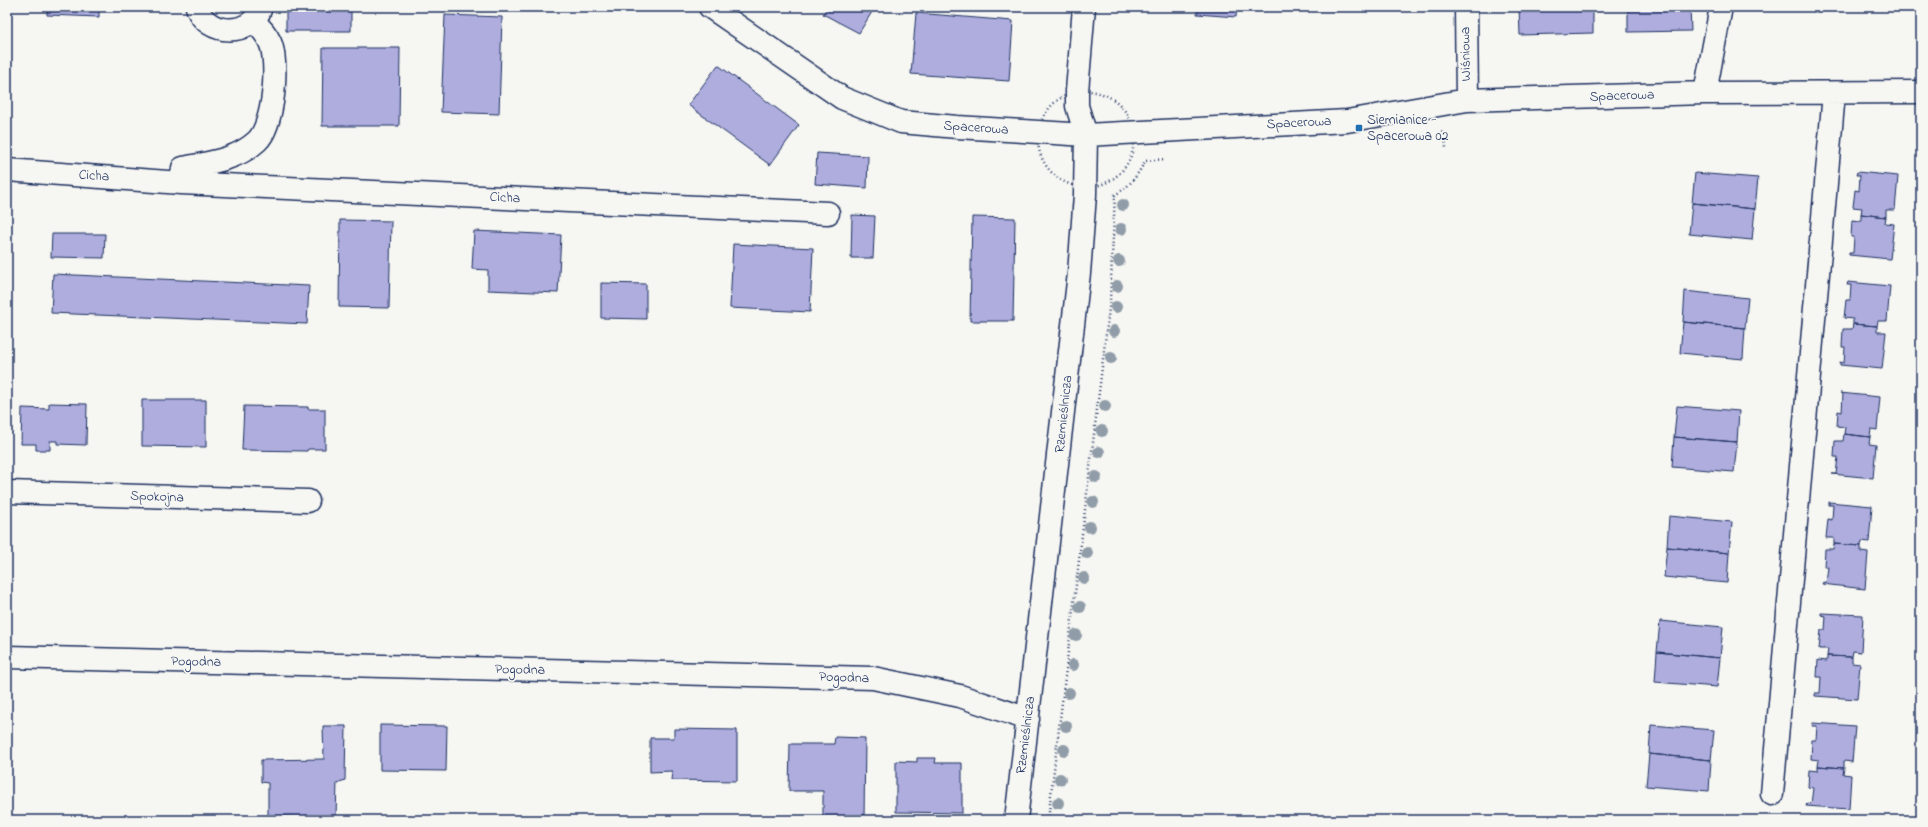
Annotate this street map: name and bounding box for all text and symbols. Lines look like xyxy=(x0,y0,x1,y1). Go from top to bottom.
street label: Wiśniowa xyxy=(1455,26,1477,82)
street label: Spacerowa xyxy=(1589,84,1655,108)
place label: Siemianice - Spacerowa 02 xyxy=(1367,110,1449,147)
street label: Spacerowa xyxy=(1266,111,1332,135)
street label: Spacerowa xyxy=(943,115,1009,141)
marker: Siemianice - Spacerowa 02 xyxy=(1354,123,1364,133)
street label: Cicha xyxy=(78,164,110,188)
street label: Cicha xyxy=(489,187,521,209)
street label: Rzemieślnicza xyxy=(1049,374,1079,454)
street label: Spokojna xyxy=(130,486,184,508)
street label: Pogodna xyxy=(171,651,221,674)
street label: Pogodna xyxy=(495,659,545,682)
street label: Pogodna xyxy=(818,667,870,690)
street label: Rzemieślnicza xyxy=(1011,695,1041,775)

